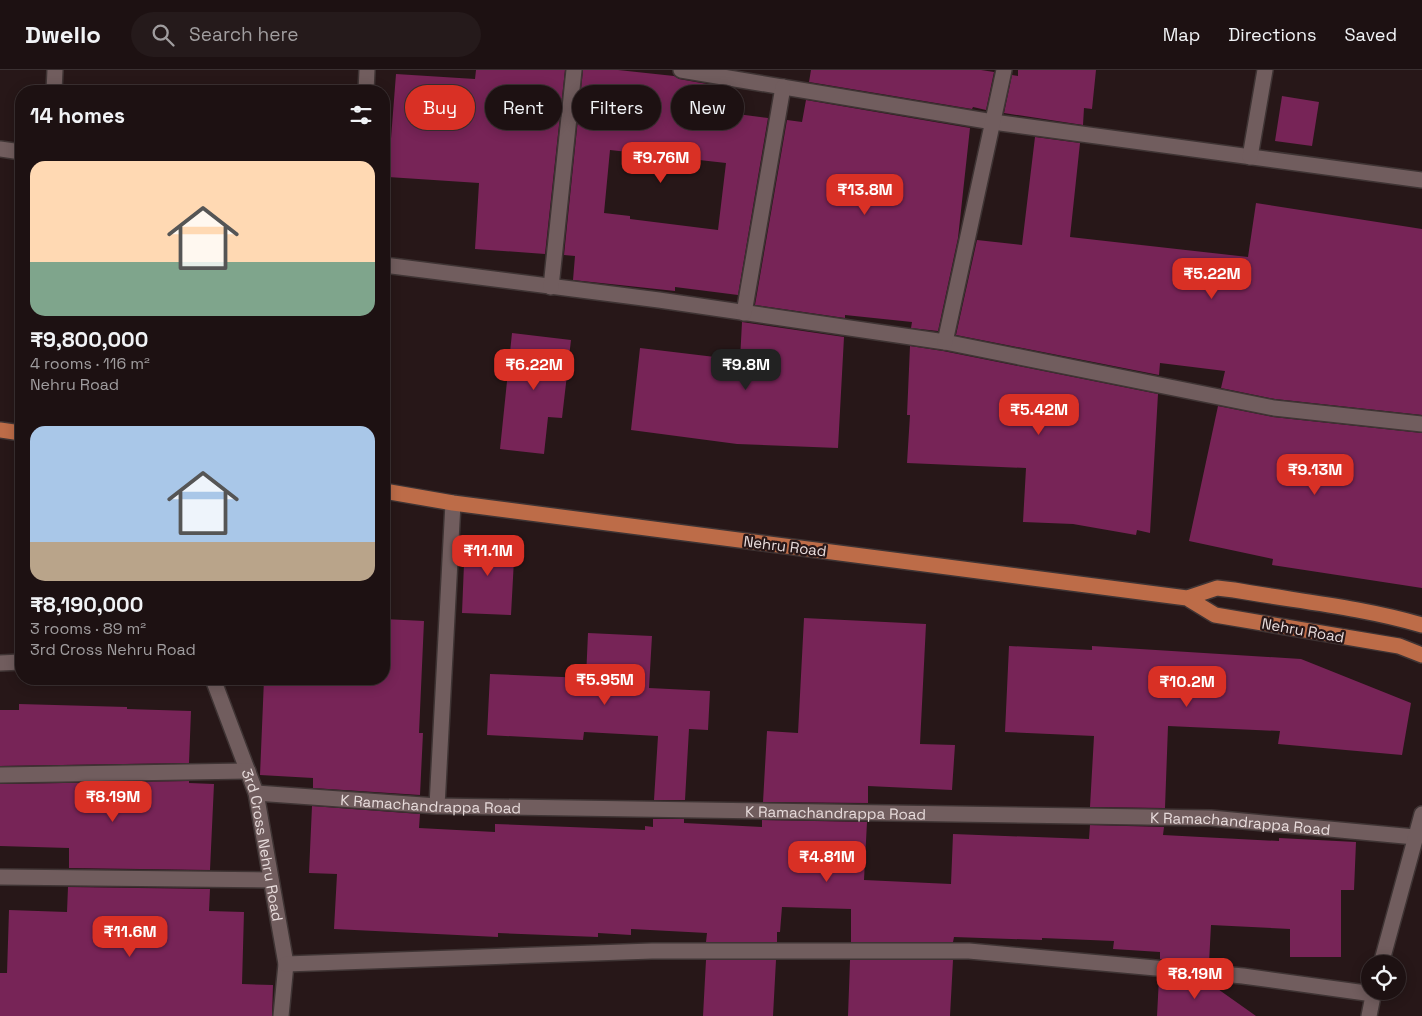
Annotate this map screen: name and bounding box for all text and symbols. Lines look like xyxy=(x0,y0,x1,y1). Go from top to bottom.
search box xyxy=(131,12,481,57)
text: Dwello xyxy=(25,19,101,50)
icon: search xyxy=(149,21,177,49)
text: Search here xyxy=(189,22,299,47)
text: Map xyxy=(1163,23,1200,46)
text: Directions xyxy=(1228,23,1317,46)
text: Saved xyxy=(1345,23,1397,46)
chip: Buy xyxy=(405,85,475,130)
chip: Rent xyxy=(485,85,562,130)
chip: Filters xyxy=(572,85,661,130)
chip: New xyxy=(671,85,744,130)
icon: filters xyxy=(347,101,375,129)
text: 14 homes xyxy=(30,102,125,129)
pin: ₹9.76M xyxy=(620,142,702,184)
text: ₹9.76M xyxy=(633,147,689,168)
pin: ₹13.8M xyxy=(824,174,906,216)
text: ₹13.8M xyxy=(837,179,893,200)
icon: home xyxy=(158,193,248,283)
pin: ₹5.22M xyxy=(1171,258,1253,300)
text: ₹5.22M xyxy=(1183,263,1241,284)
text: ₹9,800,000 xyxy=(30,326,148,353)
pin: ₹6.22M xyxy=(493,348,575,391)
pin: ₹9.8M xyxy=(711,348,781,391)
text: 4 rooms · 116 m² xyxy=(30,353,150,374)
text: ₹6.22M xyxy=(505,354,563,375)
text: ₹9.8M xyxy=(722,354,770,375)
text: Nehru Road xyxy=(30,374,119,395)
pin: ₹5.42M xyxy=(998,394,1080,436)
text: ₹5.42M xyxy=(1010,399,1068,420)
pin: ₹9.13M xyxy=(1274,454,1356,496)
icon: home xyxy=(158,458,248,548)
text: ₹9.13M xyxy=(1288,459,1342,480)
street label: Nehru Road xyxy=(742,531,828,561)
pin: ₹11.1M xyxy=(447,534,529,577)
text: ₹11.1M xyxy=(463,540,513,561)
text: ₹8,190,000 xyxy=(30,591,143,618)
street label: Nehru Road xyxy=(1260,613,1346,647)
text: 3 rooms · 89 m² xyxy=(30,618,146,639)
text: 3rd Cross Nehru Road xyxy=(30,639,196,660)
pin: ₹5.95M xyxy=(564,664,646,706)
pin: ₹10.2M xyxy=(1146,666,1228,708)
text: ₹5.95M xyxy=(576,669,634,690)
text: ₹10.2M xyxy=(1159,671,1215,692)
street label: 3rd Cross Nehru Road xyxy=(238,766,288,923)
pin: ₹8.19M xyxy=(72,780,154,823)
text: ₹8.19M xyxy=(86,786,140,807)
street label: K Ramachandrappa Road xyxy=(340,790,521,817)
street label: K Ramachandrappa Road xyxy=(745,801,926,823)
street label: K Ramachandrappa Road xyxy=(1150,808,1331,839)
pin: ₹4.81M xyxy=(786,840,868,883)
text: ₹4.81M xyxy=(799,846,855,867)
pin: ₹11.6M xyxy=(89,916,171,958)
text: ₹11.6M xyxy=(103,921,157,942)
map controls xyxy=(1361,955,1406,1000)
button: locate xyxy=(1361,955,1406,1000)
pin: ₹8.19M xyxy=(1154,958,1236,1000)
text: ₹8.19M xyxy=(1168,963,1222,984)

